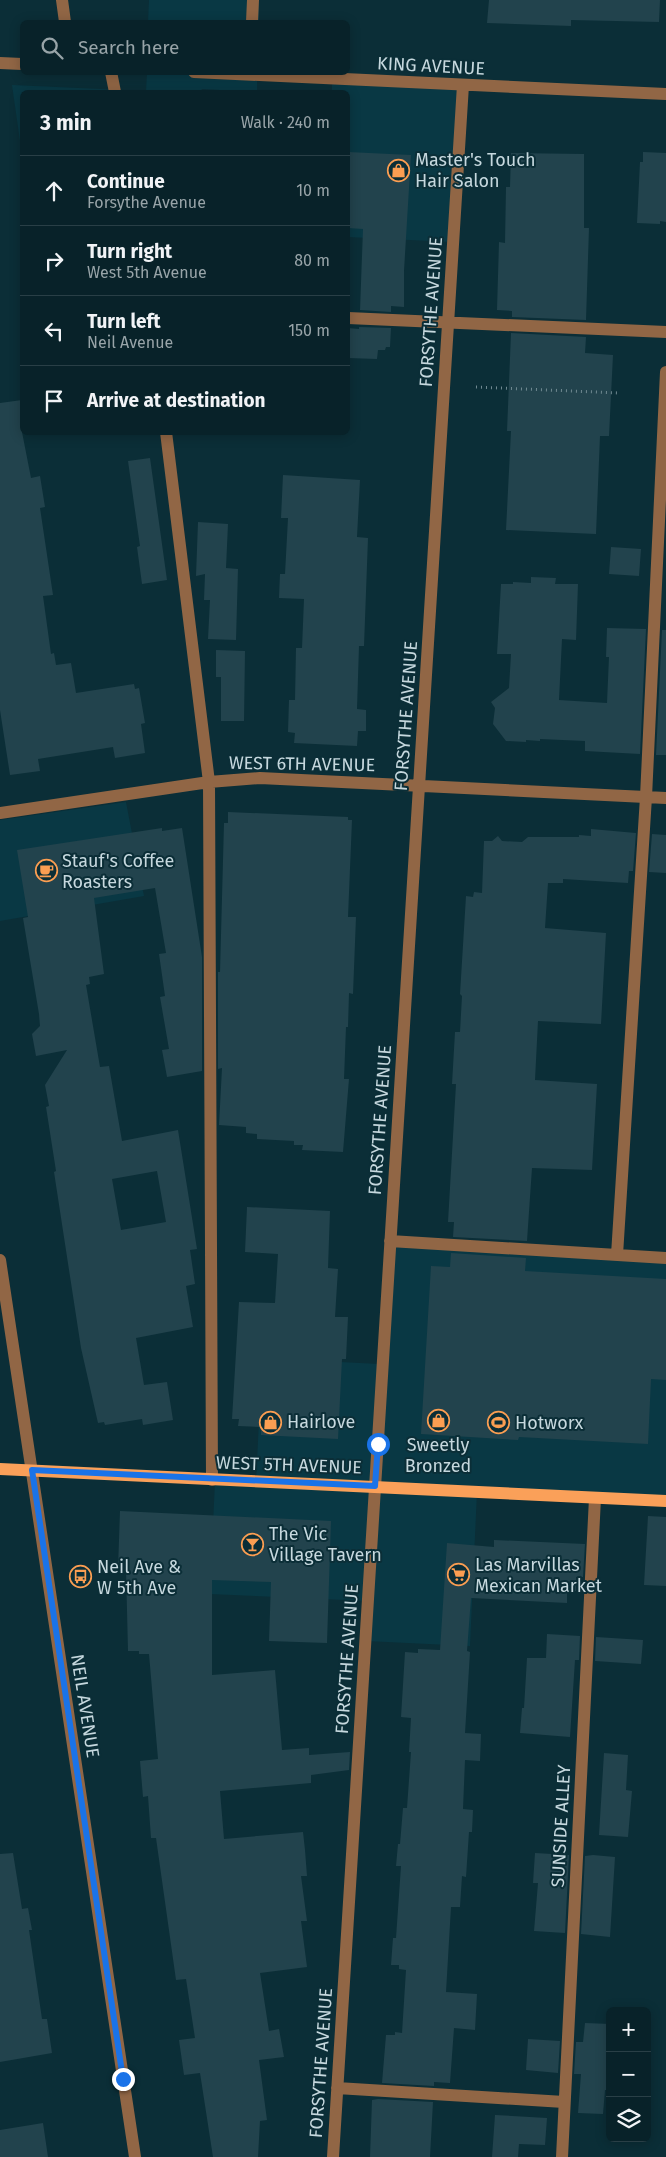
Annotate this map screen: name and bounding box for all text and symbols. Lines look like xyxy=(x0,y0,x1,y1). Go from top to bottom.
search box xyxy=(20,20,350,75)
icon: search xyxy=(38,34,66,62)
text: Search here xyxy=(78,36,179,59)
street label: KING AVENUE xyxy=(377,52,485,80)
text: 3 min xyxy=(40,110,92,136)
text: Walk · 240 m xyxy=(241,113,330,132)
place label: Master's Touch Hair Salon xyxy=(415,149,535,192)
shop icon: Master's Touch Hair Salon xyxy=(387,158,411,182)
text: Continue xyxy=(87,170,165,193)
icon: ahead xyxy=(40,177,68,205)
text: 10 m xyxy=(296,181,330,200)
text: Forsythe Avenue xyxy=(87,193,206,212)
street label: FORSYTHE AVENUE xyxy=(415,236,447,388)
text: Turn right xyxy=(87,240,172,263)
icon: right xyxy=(40,247,68,275)
text: 80 m xyxy=(294,251,330,270)
text: West 5th Avenue xyxy=(87,263,207,282)
text: Turn left xyxy=(87,310,161,333)
icon: left xyxy=(40,317,68,345)
text: 150 m xyxy=(288,321,330,340)
text: Neil Avenue xyxy=(87,333,173,352)
icon: arrive xyxy=(40,387,68,415)
text: Arrive at destination xyxy=(87,389,266,412)
street label: FORSYTHE AVENUE xyxy=(390,640,422,792)
street label: WEST 6TH AVENUE xyxy=(229,752,375,776)
place label: Stauf's Coffee Roasters xyxy=(62,850,174,893)
cafe icon: Stauf's Coffee Roasters xyxy=(34,859,58,883)
street label: FORSYTHE AVENUE xyxy=(364,1044,396,1196)
shop icon: Sweetly Bronzed xyxy=(426,1408,450,1432)
shop icon: Hairlove xyxy=(259,1410,283,1434)
place label: Hairlove xyxy=(287,1411,355,1433)
sports icon: Hotworx xyxy=(487,1411,511,1435)
place label: Hotworx xyxy=(515,1412,584,1434)
route start xyxy=(367,1433,390,1456)
place label: Sweetly Bronzed xyxy=(405,1434,471,1477)
street label: WEST 5TH AVENUE xyxy=(216,1451,362,1479)
place label: The Vic Village Tavern xyxy=(269,1523,382,1566)
bar icon: The Vic Village Tavern xyxy=(241,1532,265,1556)
place label: Las Marvillas Mexican Market xyxy=(475,1554,603,1597)
place label: Neil Ave & W 5th Ave xyxy=(97,1556,181,1599)
supermarket icon: Las Marvillas Mexican Market xyxy=(447,1563,471,1587)
bus stop icon: Neil Ave & W 5th Ave xyxy=(69,1565,93,1589)
street label: FORSYTHE AVENUE xyxy=(331,1583,363,1735)
street label: NEIL AVENUE xyxy=(66,1653,104,1759)
street label: SUNSIDE ALLEY xyxy=(547,1764,575,1888)
street label: FORSYTHE AVENUE xyxy=(305,1987,337,2139)
map controls xyxy=(606,2007,651,2142)
button: + xyxy=(606,2007,651,2052)
button: − xyxy=(606,2052,651,2097)
route end xyxy=(112,2068,135,2091)
button: layers xyxy=(606,2097,651,2142)

